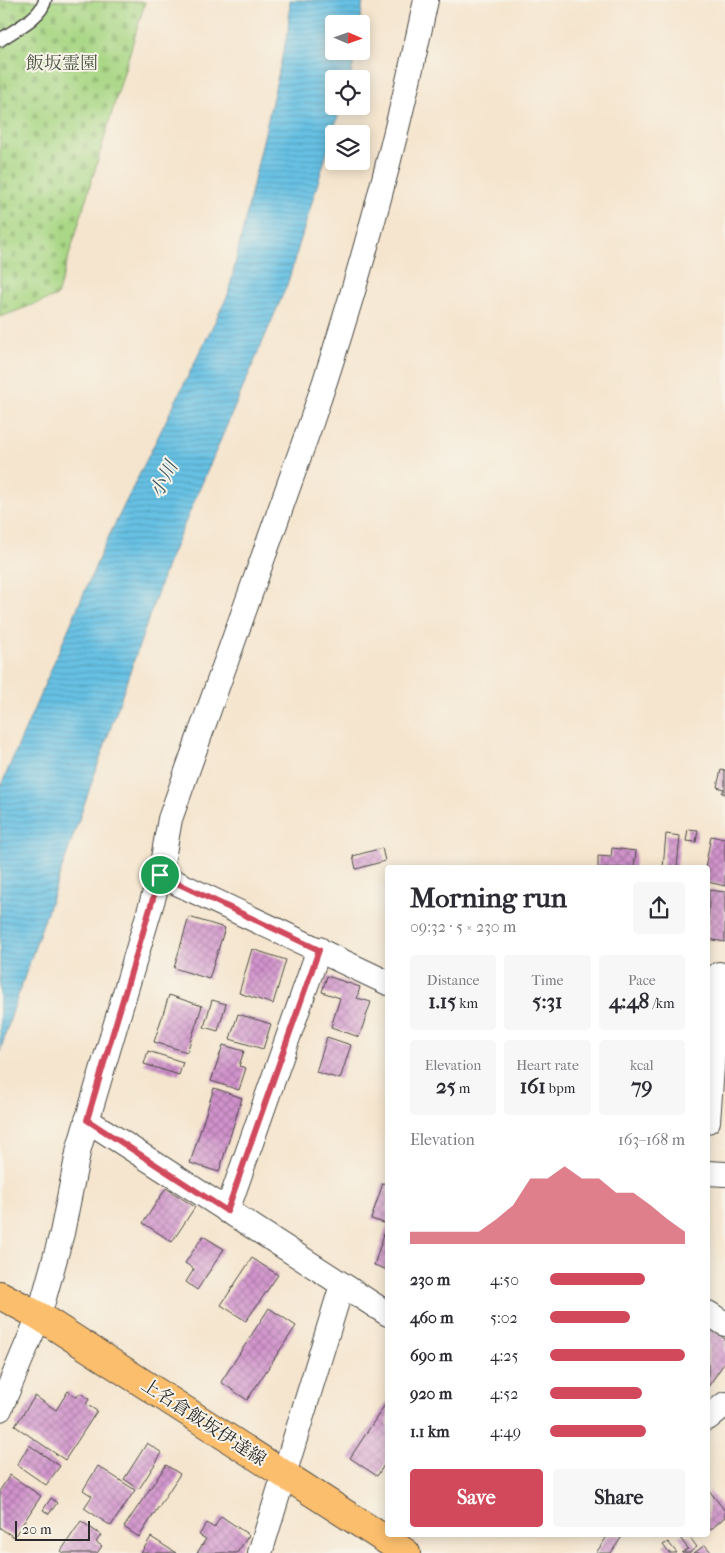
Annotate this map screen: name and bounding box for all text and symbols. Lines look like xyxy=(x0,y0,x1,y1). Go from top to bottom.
north arrow xyxy=(325,15,370,60)
map controls xyxy=(325,15,370,170)
park label: 飯坂霊園 xyxy=(26,53,98,74)
button: locate xyxy=(325,70,370,115)
button: layers xyxy=(325,125,370,170)
water label: 小川 xyxy=(145,456,183,501)
pin xyxy=(139,854,181,896)
icon: arrive xyxy=(146,861,174,889)
text: Morning run xyxy=(410,881,567,914)
button: share xyxy=(633,882,685,934)
text: 09:32 · 5 × 230 m xyxy=(410,917,516,936)
text: Distance xyxy=(427,972,479,989)
text: Time xyxy=(532,972,563,989)
text: Pace xyxy=(628,972,656,989)
text: 1.15 xyxy=(428,989,456,1013)
text: 5:31 xyxy=(532,989,563,1013)
text: 4:48 xyxy=(609,989,649,1013)
text: km xyxy=(456,995,478,1012)
text: /km xyxy=(649,995,675,1012)
text: Elevation xyxy=(425,1057,481,1074)
text: Heart rate xyxy=(516,1057,579,1074)
text: kcal xyxy=(630,1057,654,1074)
text: 25 xyxy=(436,1074,456,1098)
text: 161 xyxy=(520,1074,546,1098)
text: 79 xyxy=(631,1074,652,1098)
text: m xyxy=(456,1080,470,1097)
text: bpm xyxy=(546,1080,575,1097)
text: Elevation xyxy=(410,1130,475,1149)
text: 163–168 m xyxy=(618,1130,685,1149)
text: 230 m xyxy=(410,1270,450,1289)
text: 4:50 xyxy=(490,1270,519,1289)
text: 460 m xyxy=(410,1308,454,1327)
text: 5:02 xyxy=(490,1308,518,1327)
text: 690 m xyxy=(410,1346,453,1365)
text: 4:25 xyxy=(490,1346,518,1365)
street label: 上名倉飯坂伊達線 xyxy=(138,1374,270,1470)
text: 920 m xyxy=(410,1384,452,1403)
text: 4:52 xyxy=(490,1384,518,1403)
text: 1.1 km xyxy=(410,1422,449,1441)
text: 4:49 xyxy=(490,1422,521,1441)
button: Save xyxy=(410,1469,543,1527)
button: Share xyxy=(553,1469,685,1527)
scale bar xyxy=(15,1518,90,1541)
text: 20 m xyxy=(22,1521,52,1538)

